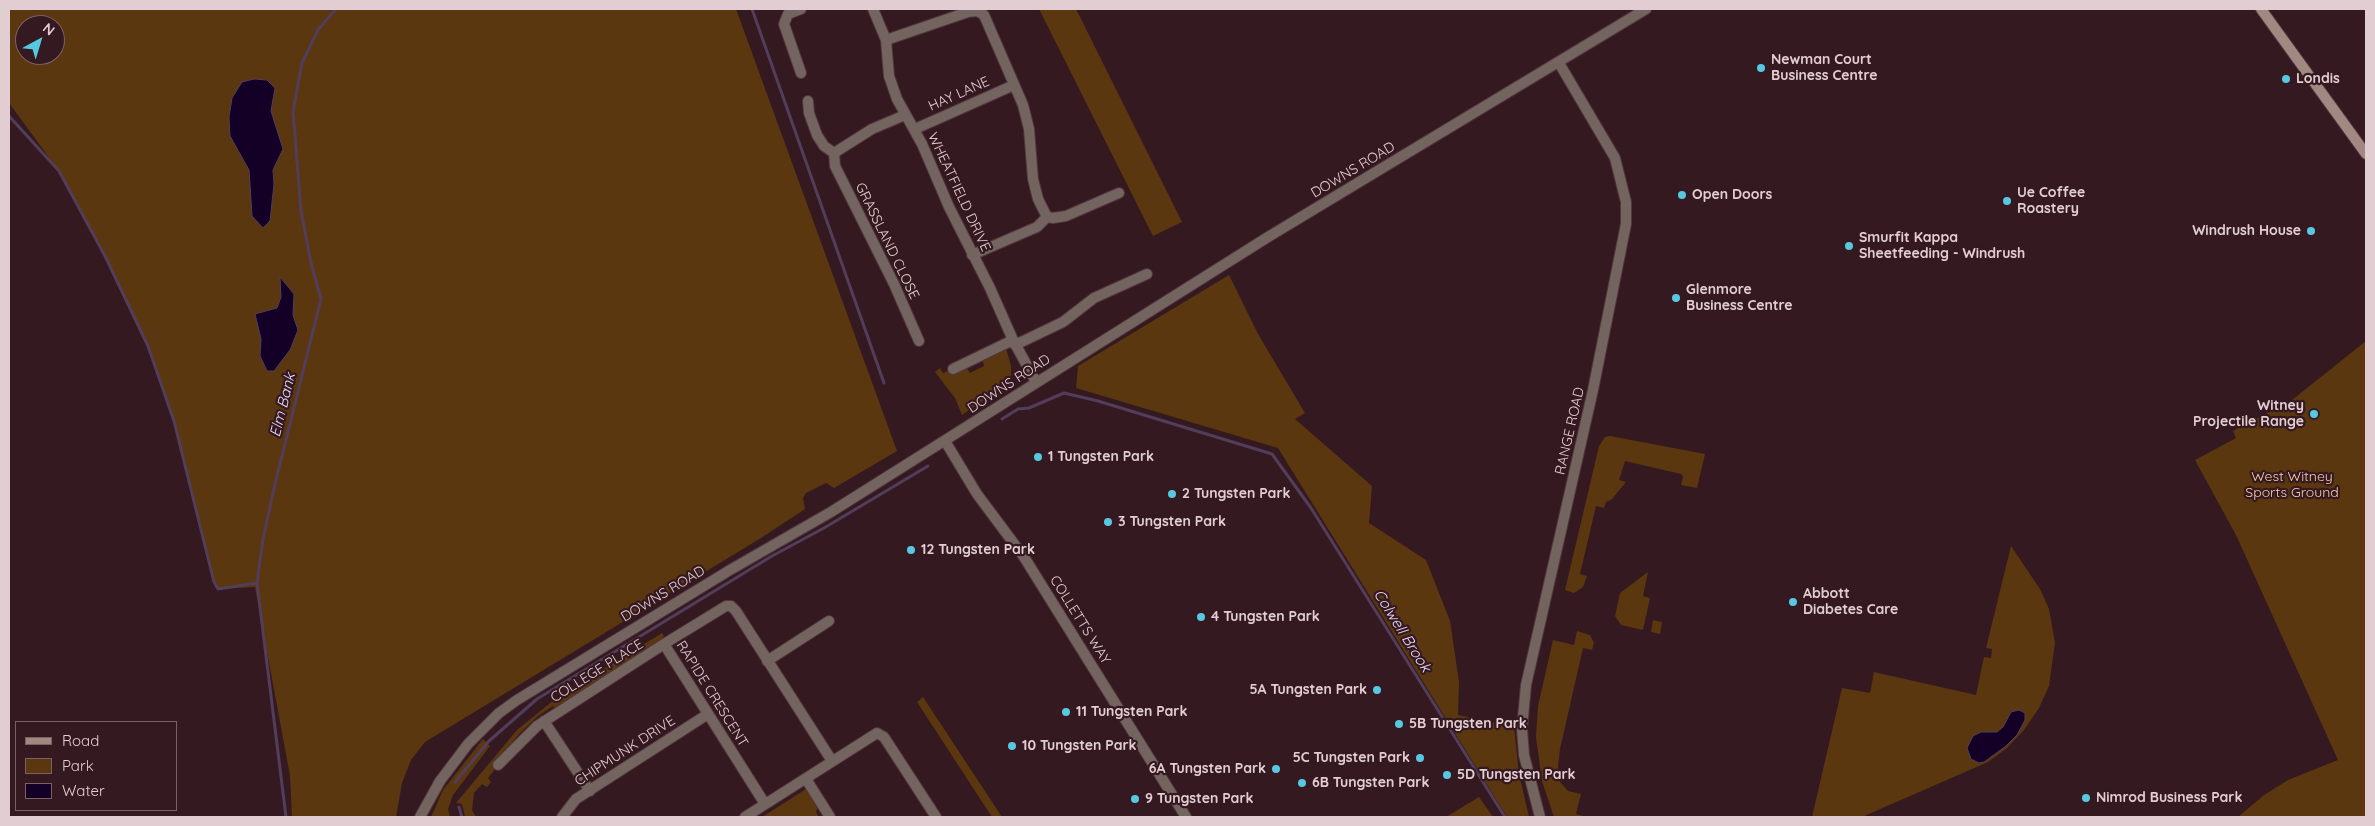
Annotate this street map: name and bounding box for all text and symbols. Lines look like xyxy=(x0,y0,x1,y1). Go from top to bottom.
north arrow xyxy=(15,15,65,65)
text: N xyxy=(39,19,58,39)
place label: Newman Court Business Centre xyxy=(1771,52,1878,84)
marker: Newman Court Business Centre xyxy=(1755,62,1767,74)
place label: Londis xyxy=(2296,71,2340,87)
street label: HAY LANE xyxy=(926,73,992,115)
marker: Londis xyxy=(2280,73,2292,85)
street label: WHEATFIELD DRIVE xyxy=(924,130,994,254)
street label: DOWNS ROAD xyxy=(1308,138,1398,202)
street label: GRASSLAND CLOSE xyxy=(852,180,922,302)
place label: Ue Coffee Roastery xyxy=(2017,185,2085,218)
place label: Open Doors xyxy=(1692,187,1772,203)
marker: Open Doors xyxy=(1676,189,1688,201)
marker: Ue Coffee Roastery xyxy=(2001,195,2013,207)
place label: Windrush House xyxy=(2192,223,2301,239)
marker: Windrush House xyxy=(2305,225,2317,237)
place label: Smurfit Kappa Sheetfeeding - Windrush xyxy=(1859,230,2025,262)
marker: Smurfit Kappa Sheetfeeding - Windrush xyxy=(1843,240,1855,252)
place label: Glenmore Business Centre xyxy=(1686,282,1793,314)
marker: Glenmore Business Centre xyxy=(1670,292,1682,304)
street label: DOWNS ROAD xyxy=(965,351,1053,417)
water label: Elm Bank xyxy=(266,371,300,439)
street label: RANGE ROAD xyxy=(1552,386,1588,476)
place label: Witney Projectile Range xyxy=(2193,398,2304,431)
marker: Witney Projectile Range xyxy=(2308,408,2320,420)
place label: 1 Tungsten Park xyxy=(1048,449,1154,465)
marker: 1 Tungsten Park xyxy=(1032,451,1044,463)
park label: West Witney Sports Ground xyxy=(2245,469,2339,502)
place label: 2 Tungsten Park xyxy=(1182,486,1290,502)
marker: 2 Tungsten Park xyxy=(1166,488,1178,500)
place label: 3 Tungsten Park xyxy=(1118,514,1226,530)
marker: 3 Tungsten Park xyxy=(1102,516,1114,528)
place label: 12 Tungsten Park xyxy=(921,542,1035,558)
marker: 12 Tungsten Park xyxy=(905,544,917,556)
street label: DOWNS ROAD xyxy=(618,562,708,626)
street label: COLLETTS WAY xyxy=(1046,573,1114,667)
water label: Colwell Brook xyxy=(1369,586,1435,676)
place label: Abbott Diabetes Care xyxy=(1803,586,1898,618)
marker: Abbott Diabetes Care xyxy=(1787,596,1799,608)
place label: 4 Tungsten Park xyxy=(1211,609,1320,625)
marker: 4 Tungsten Park xyxy=(1195,611,1207,623)
street label: COLLEGE PLACE xyxy=(548,636,646,706)
street label: RAPIDE CRESCENT xyxy=(672,638,752,750)
place label: 5A Tungsten Park xyxy=(1249,682,1367,698)
marker: 5A Tungsten Park xyxy=(1371,684,1383,696)
place label: 11 Tungsten Park xyxy=(1076,704,1187,720)
marker: 11 Tungsten Park xyxy=(1060,706,1072,718)
street label: CHIPMUNK DRIVE xyxy=(572,712,678,790)
place label: 5B Tungsten Park xyxy=(1409,716,1527,732)
marker: 5B Tungsten Park xyxy=(1393,718,1405,730)
legend xyxy=(15,721,178,811)
text: Road xyxy=(62,731,99,750)
place label: 10 Tungsten Park xyxy=(1022,738,1137,754)
marker: 10 Tungsten Park xyxy=(1006,740,1018,752)
place label: 5C Tungsten Park xyxy=(1293,750,1410,766)
marker: 5C Tungsten Park xyxy=(1414,752,1426,764)
text: Park xyxy=(62,756,94,775)
place label: 6A Tungsten Park xyxy=(1149,761,1266,777)
marker: 6A Tungsten Park xyxy=(1270,763,1282,775)
place label: 5D Tungsten Park xyxy=(1457,767,1576,783)
marker: 5D Tungsten Park xyxy=(1441,769,1453,781)
place label: 6B Tungsten Park xyxy=(1312,775,1429,791)
marker: 6B Tungsten Park xyxy=(1296,777,1308,789)
text: Water xyxy=(62,781,105,800)
place label: Nimrod Business Park xyxy=(2096,790,2242,806)
place label: 9 Tungsten Park xyxy=(1145,791,1253,807)
marker: Nimrod Business Park xyxy=(2080,792,2092,804)
marker: 9 Tungsten Park xyxy=(1129,793,1141,805)

